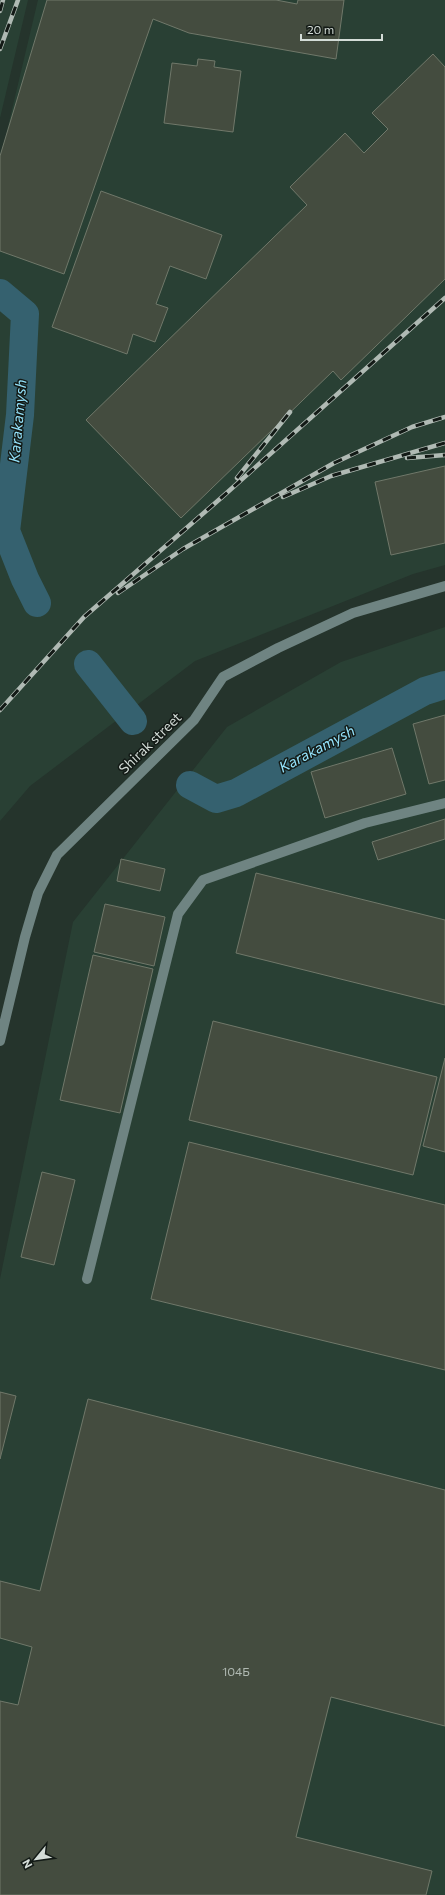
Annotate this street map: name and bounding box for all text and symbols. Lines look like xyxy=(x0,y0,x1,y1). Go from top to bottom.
scale bar xyxy=(301,16,382,42)
text: 20 m xyxy=(307,22,334,36)
water label: Karakamysh xyxy=(4,379,30,463)
street label: Shirak street xyxy=(115,708,185,777)
water label: Karakamysh xyxy=(275,721,358,776)
house number: 104Б xyxy=(222,1664,250,1678)
north arrow xyxy=(16,1839,56,1879)
text: N xyxy=(19,1857,35,1871)

